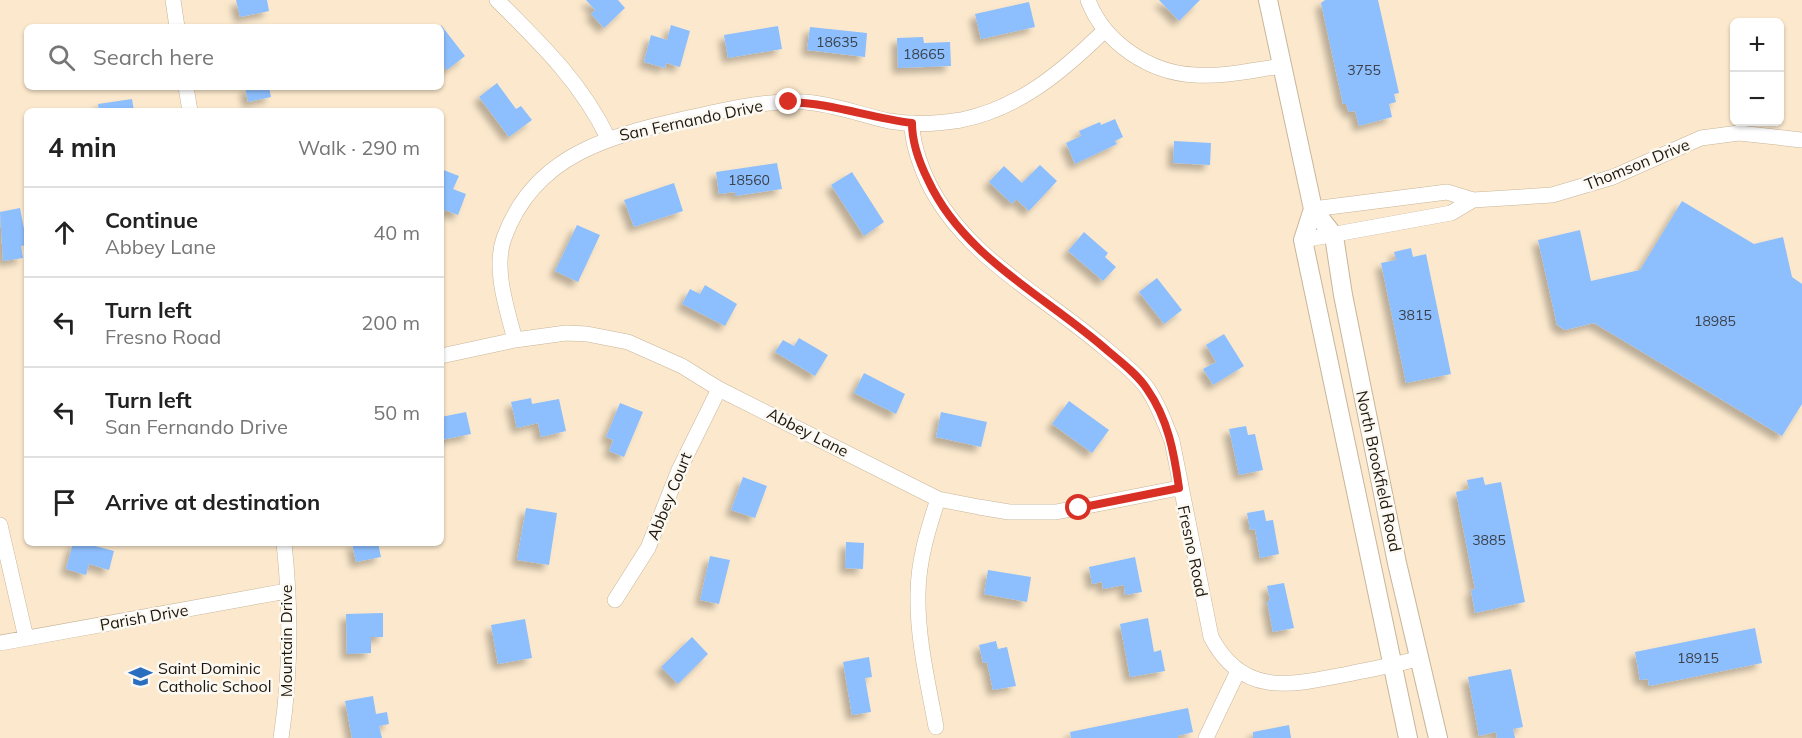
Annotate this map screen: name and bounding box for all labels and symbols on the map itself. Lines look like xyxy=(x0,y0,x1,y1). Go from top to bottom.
house number: 18635 xyxy=(816,33,858,51)
house number: 18665 xyxy=(903,45,945,63)
house number: 3755 xyxy=(1347,61,1381,79)
route end xyxy=(775,88,801,114)
street label: San Fernando Drive xyxy=(617,95,765,145)
street label: Thomson Drive xyxy=(1582,134,1692,194)
house number: 18560 xyxy=(728,171,770,189)
house number: 3815 xyxy=(1398,306,1432,324)
house number: 18985 xyxy=(1694,312,1736,330)
street label: North Brookfield Road xyxy=(1352,389,1406,553)
street label: Abbey Lane xyxy=(764,403,852,461)
street label: Abbey Court xyxy=(642,449,696,543)
route start xyxy=(1065,494,1091,520)
street label: Fresno Road xyxy=(1174,503,1212,599)
house number: 3885 xyxy=(1472,531,1506,549)
street label: Mountain Drive xyxy=(276,585,296,697)
street label: Parish Drive xyxy=(98,599,190,635)
house number: 18915 xyxy=(1677,649,1719,667)
place label: Saint Dominic Catholic School xyxy=(158,658,271,696)
school or university icon: Saint Dominic Catholic School xyxy=(127,664,153,690)

